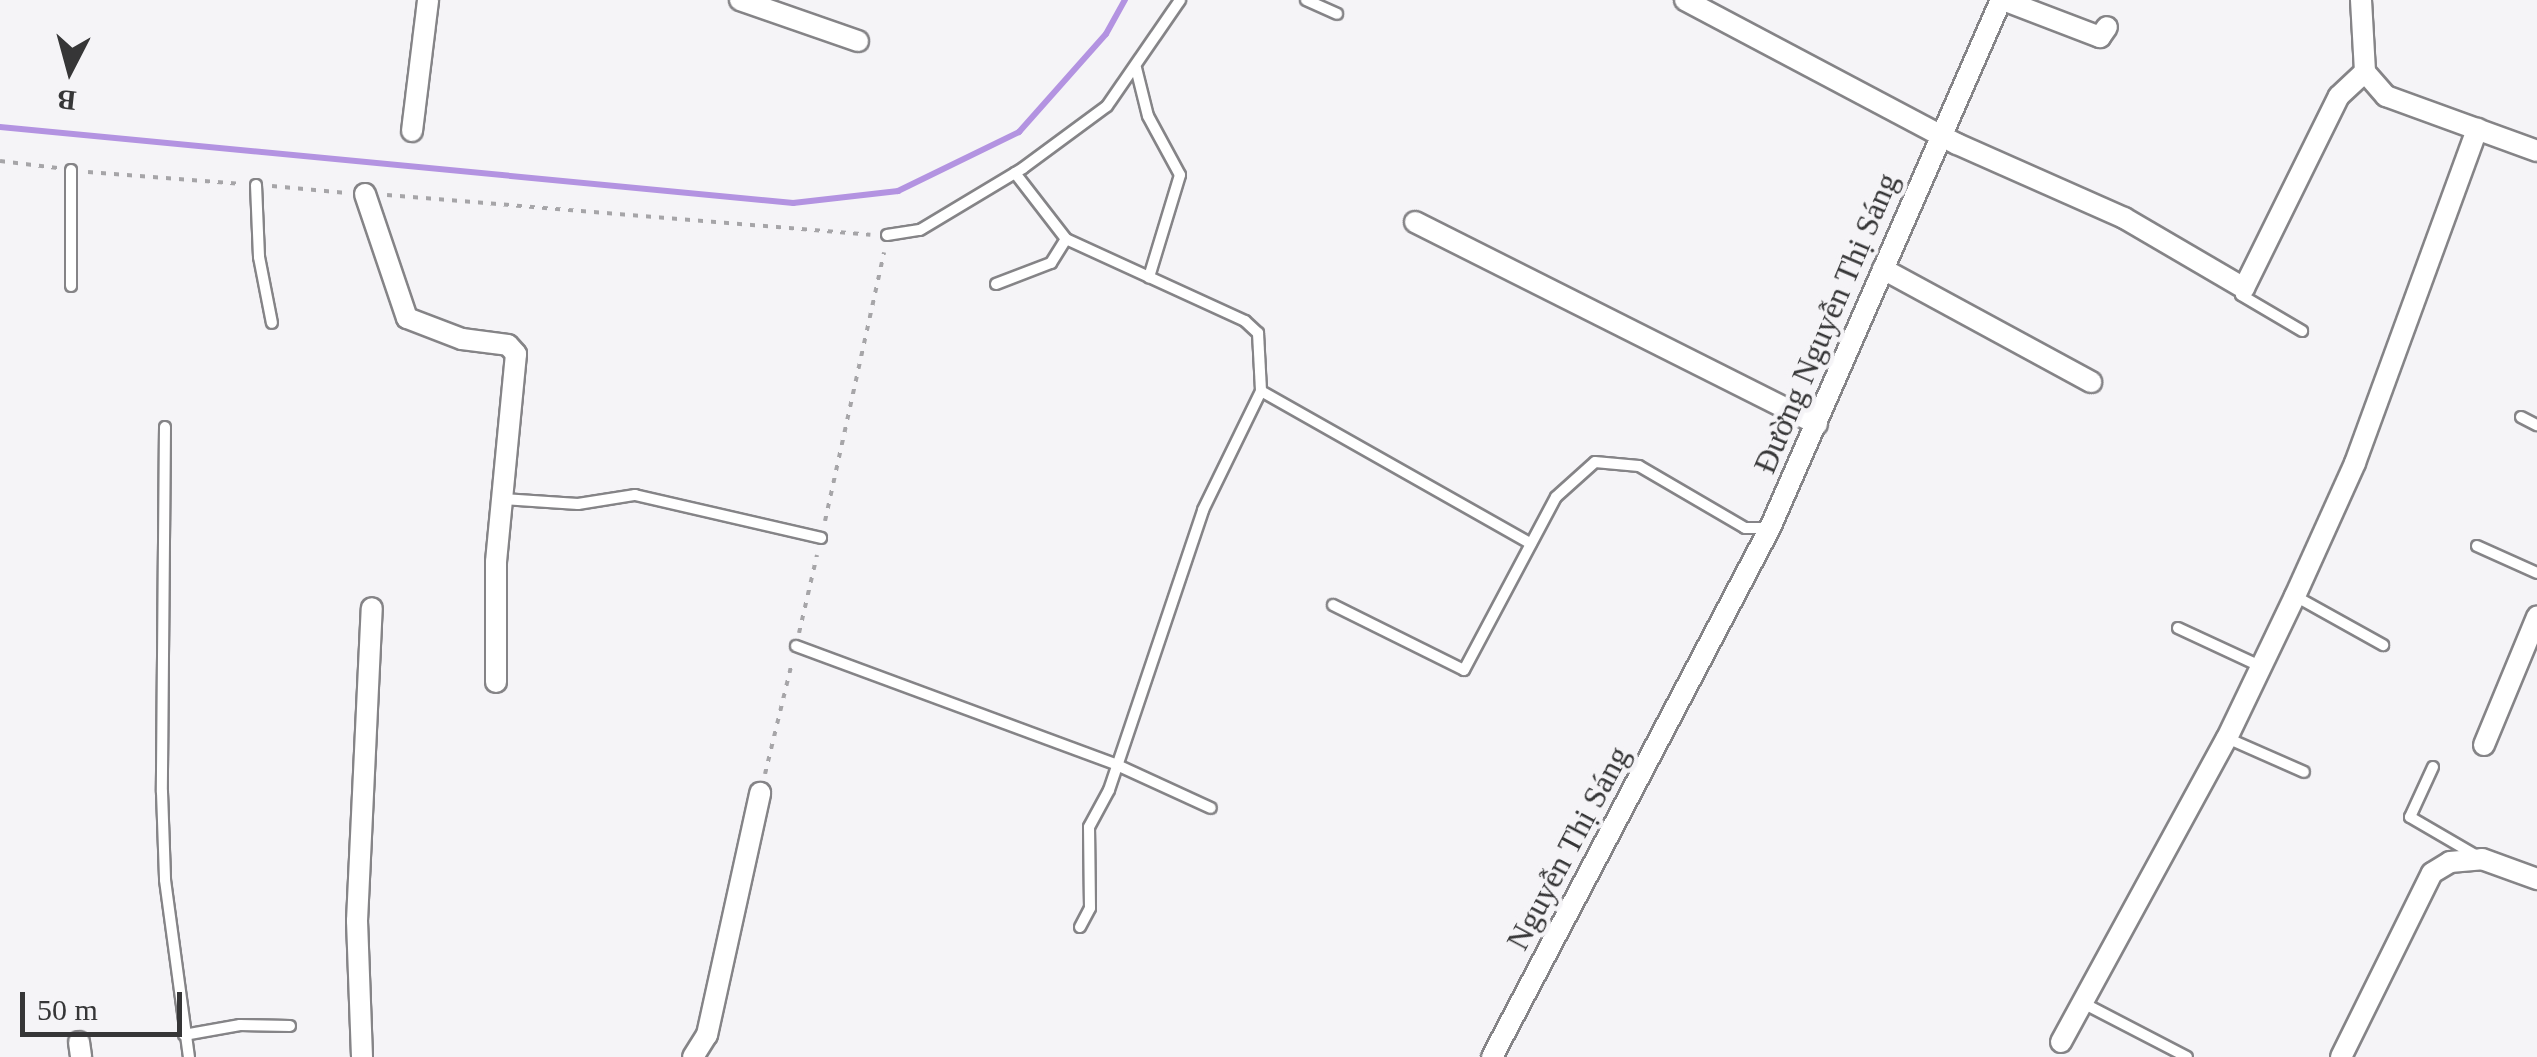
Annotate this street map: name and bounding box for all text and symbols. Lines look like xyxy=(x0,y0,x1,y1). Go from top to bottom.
north arrow xyxy=(20,20,120,120)
text: B xyxy=(56,84,78,117)
street label: Đường Nguyễn Thị Sáng xyxy=(1745,167,1907,479)
street label: Nguyễn Thị Sáng xyxy=(1498,739,1638,957)
scale bar xyxy=(25,972,188,1034)
text: 50 m xyxy=(37,993,98,1026)

